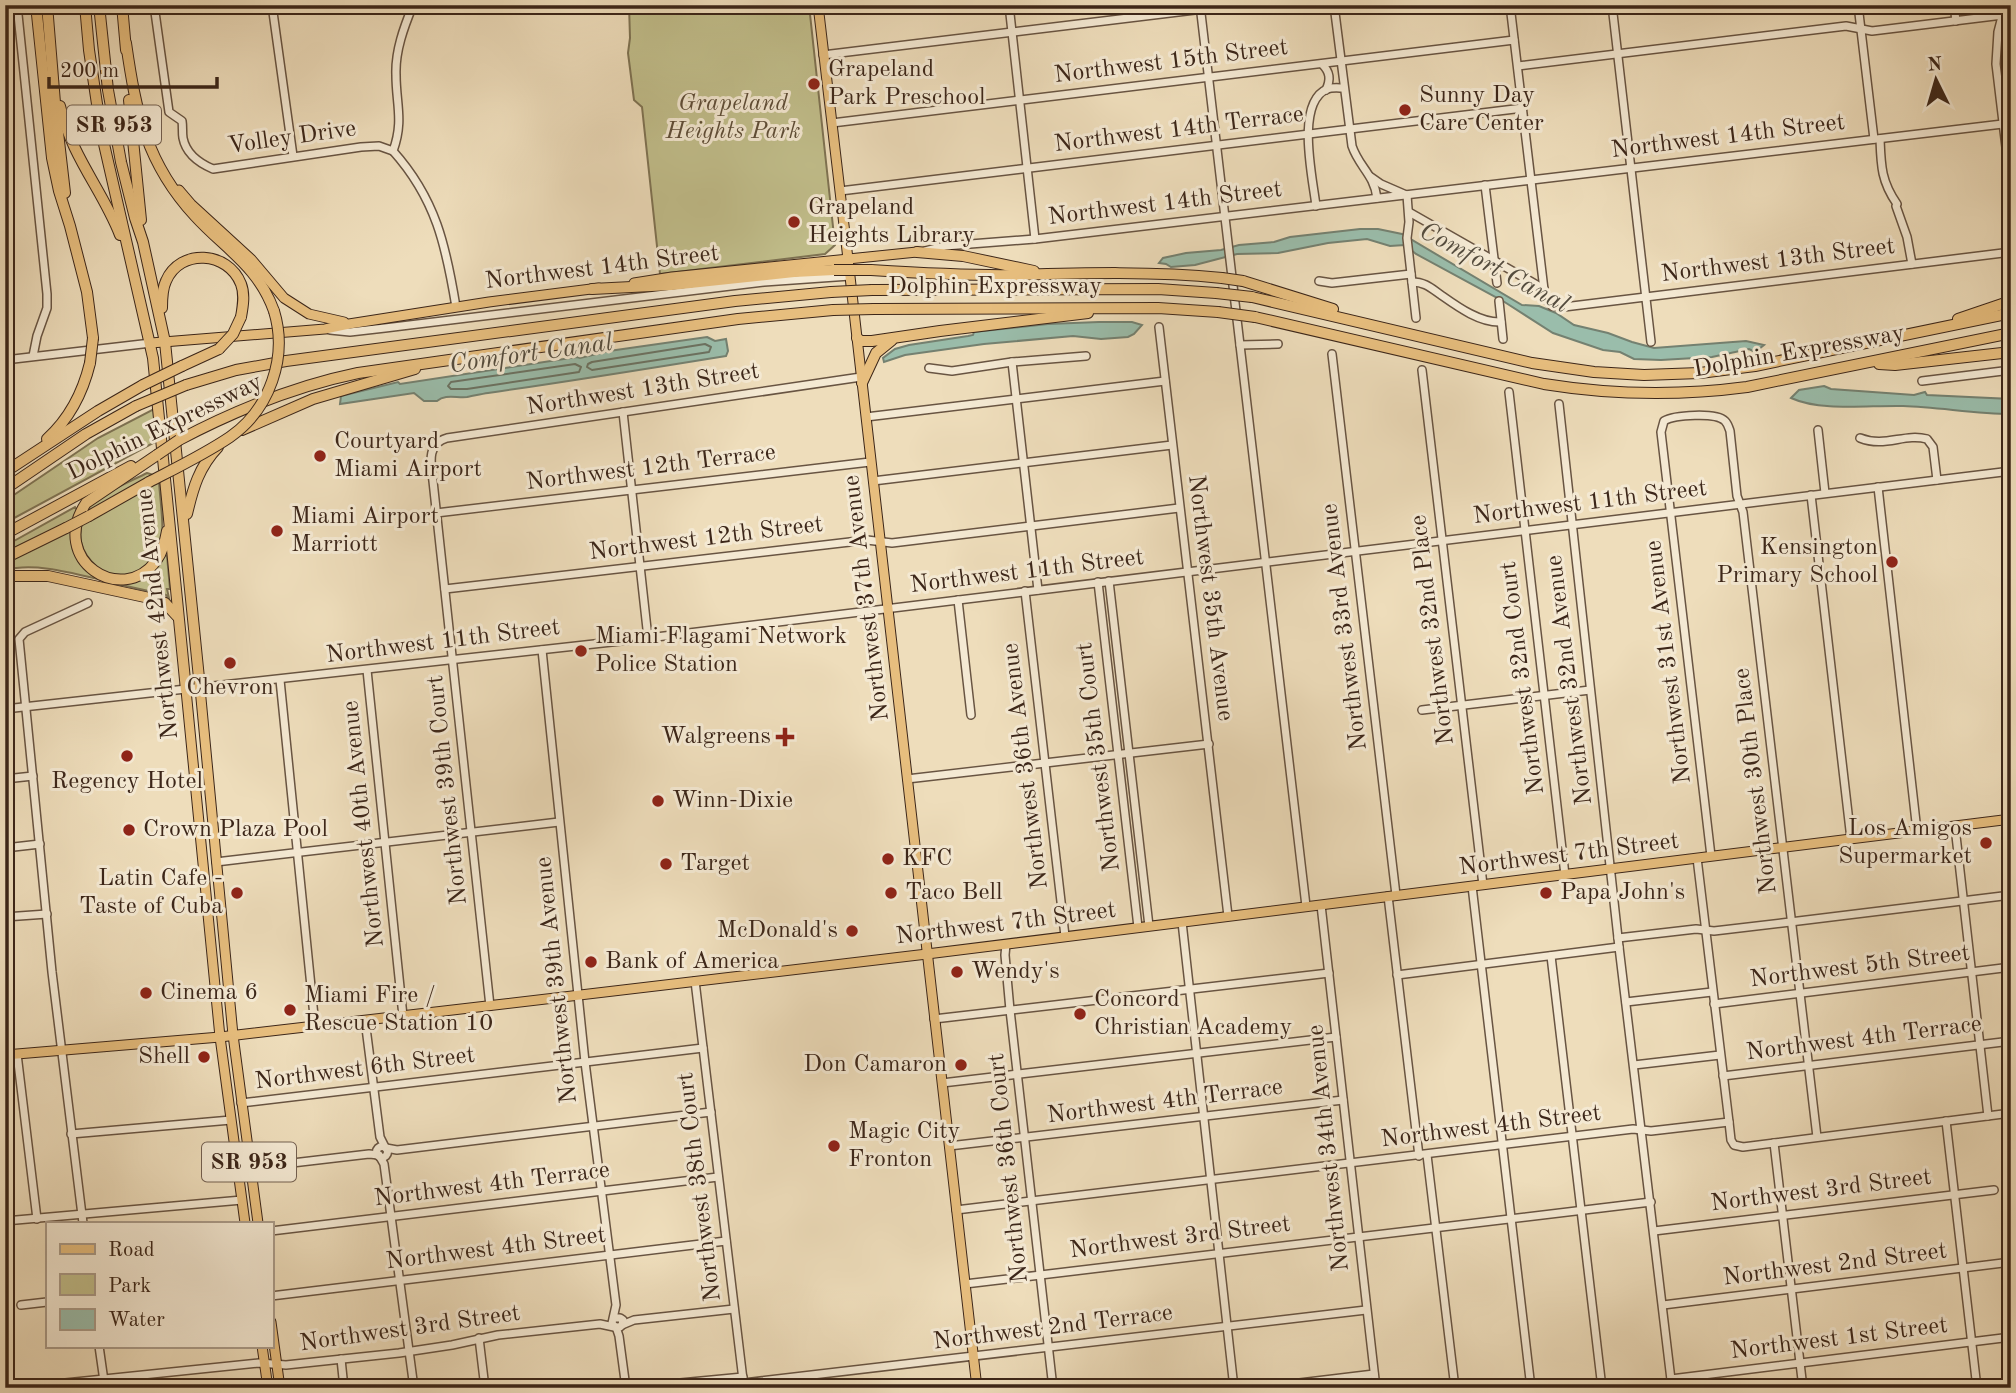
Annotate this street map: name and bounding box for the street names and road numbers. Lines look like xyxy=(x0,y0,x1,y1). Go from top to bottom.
street label: Northwest 15th Street xyxy=(1053,36,1289,88)
street label: Northwest 14th Terrace xyxy=(1053,103,1305,157)
road number: SR 953 xyxy=(67,106,161,144)
street label: Northwest 14th Street xyxy=(1610,111,1846,163)
street label: Volley Drive xyxy=(226,117,358,159)
street label: Northwest 14th Street xyxy=(1047,178,1283,230)
street label: Northwest 13th Street xyxy=(1660,235,1896,287)
street label: Northwest 14th Street xyxy=(484,242,720,294)
street label: Dolphin Expressway xyxy=(888,275,1102,299)
street label: Dolphin Expressway xyxy=(1692,322,1907,382)
street label: Northwest 13th Street xyxy=(525,360,761,420)
street label: Dolphin Expressway xyxy=(64,370,267,486)
street label: Northwest 12th Terrace xyxy=(525,441,777,495)
street label: Northwest 37th Avenue xyxy=(840,473,894,723)
street label: Northwest 35th Avenue xyxy=(1183,473,1237,723)
street label: Northwest 11th Street xyxy=(1472,477,1708,529)
street label: Northwest 42nd Avenue xyxy=(133,487,183,741)
street label: Northwest 33rd Avenue xyxy=(1318,502,1372,752)
street label: Northwest 12th Street xyxy=(588,513,824,565)
street label: Northwest 32nd Place xyxy=(1407,513,1459,747)
street label: Northwest 31st Avenue xyxy=(1642,539,1696,785)
street label: Northwest 11th Street xyxy=(909,546,1145,598)
street label: Northwest 32nd Avenue xyxy=(1543,553,1597,807)
street label: Northwest 32nd Court xyxy=(1497,560,1549,796)
street label: Northwest 11th Street xyxy=(325,616,561,668)
street label: Northwest 36th Avenue xyxy=(999,641,1053,891)
street label: Northwest 35th Court xyxy=(1073,641,1125,873)
street label: Northwest 30th Place xyxy=(1730,666,1782,896)
street label: Northwest 39th Court xyxy=(424,674,472,906)
street label: Northwest 40th Avenue xyxy=(339,699,389,949)
street label: Northwest 7th Street xyxy=(1458,830,1680,880)
street label: Northwest 39th Avenue xyxy=(532,855,582,1105)
street label: Northwest 7th Street xyxy=(895,899,1117,949)
street label: Northwest 5th Street xyxy=(1749,942,1971,992)
street label: Northwest 4th Terrace xyxy=(1745,1013,1983,1065)
street label: Northwest 34th Avenue xyxy=(1304,1023,1354,1273)
street label: Northwest 6th Street xyxy=(254,1044,476,1094)
street label: Northwest 36th Court xyxy=(985,1052,1033,1284)
street label: Northwest 38th Court xyxy=(674,1071,726,1303)
street label: Northwest 4th Terrace xyxy=(1046,1076,1284,1128)
street label: Northwest 4th Street xyxy=(1380,1102,1602,1152)
road number: SR 953 xyxy=(202,1142,296,1182)
street label: Northwest 4th Terrace xyxy=(373,1159,611,1211)
street label: Northwest 3rd Street xyxy=(1709,1166,1933,1216)
street label: Northwest 3rd Street xyxy=(1068,1213,1292,1263)
street label: Northwest 4th Street xyxy=(385,1224,607,1274)
street label: Northwest 2nd Street xyxy=(1722,1239,1948,1291)
street label: Northwest 2nd Terrace xyxy=(932,1301,1174,1355)
street label: Northwest 3rd Street xyxy=(298,1302,522,1356)
street label: Northwest 1st Street xyxy=(1729,1314,1949,1364)

